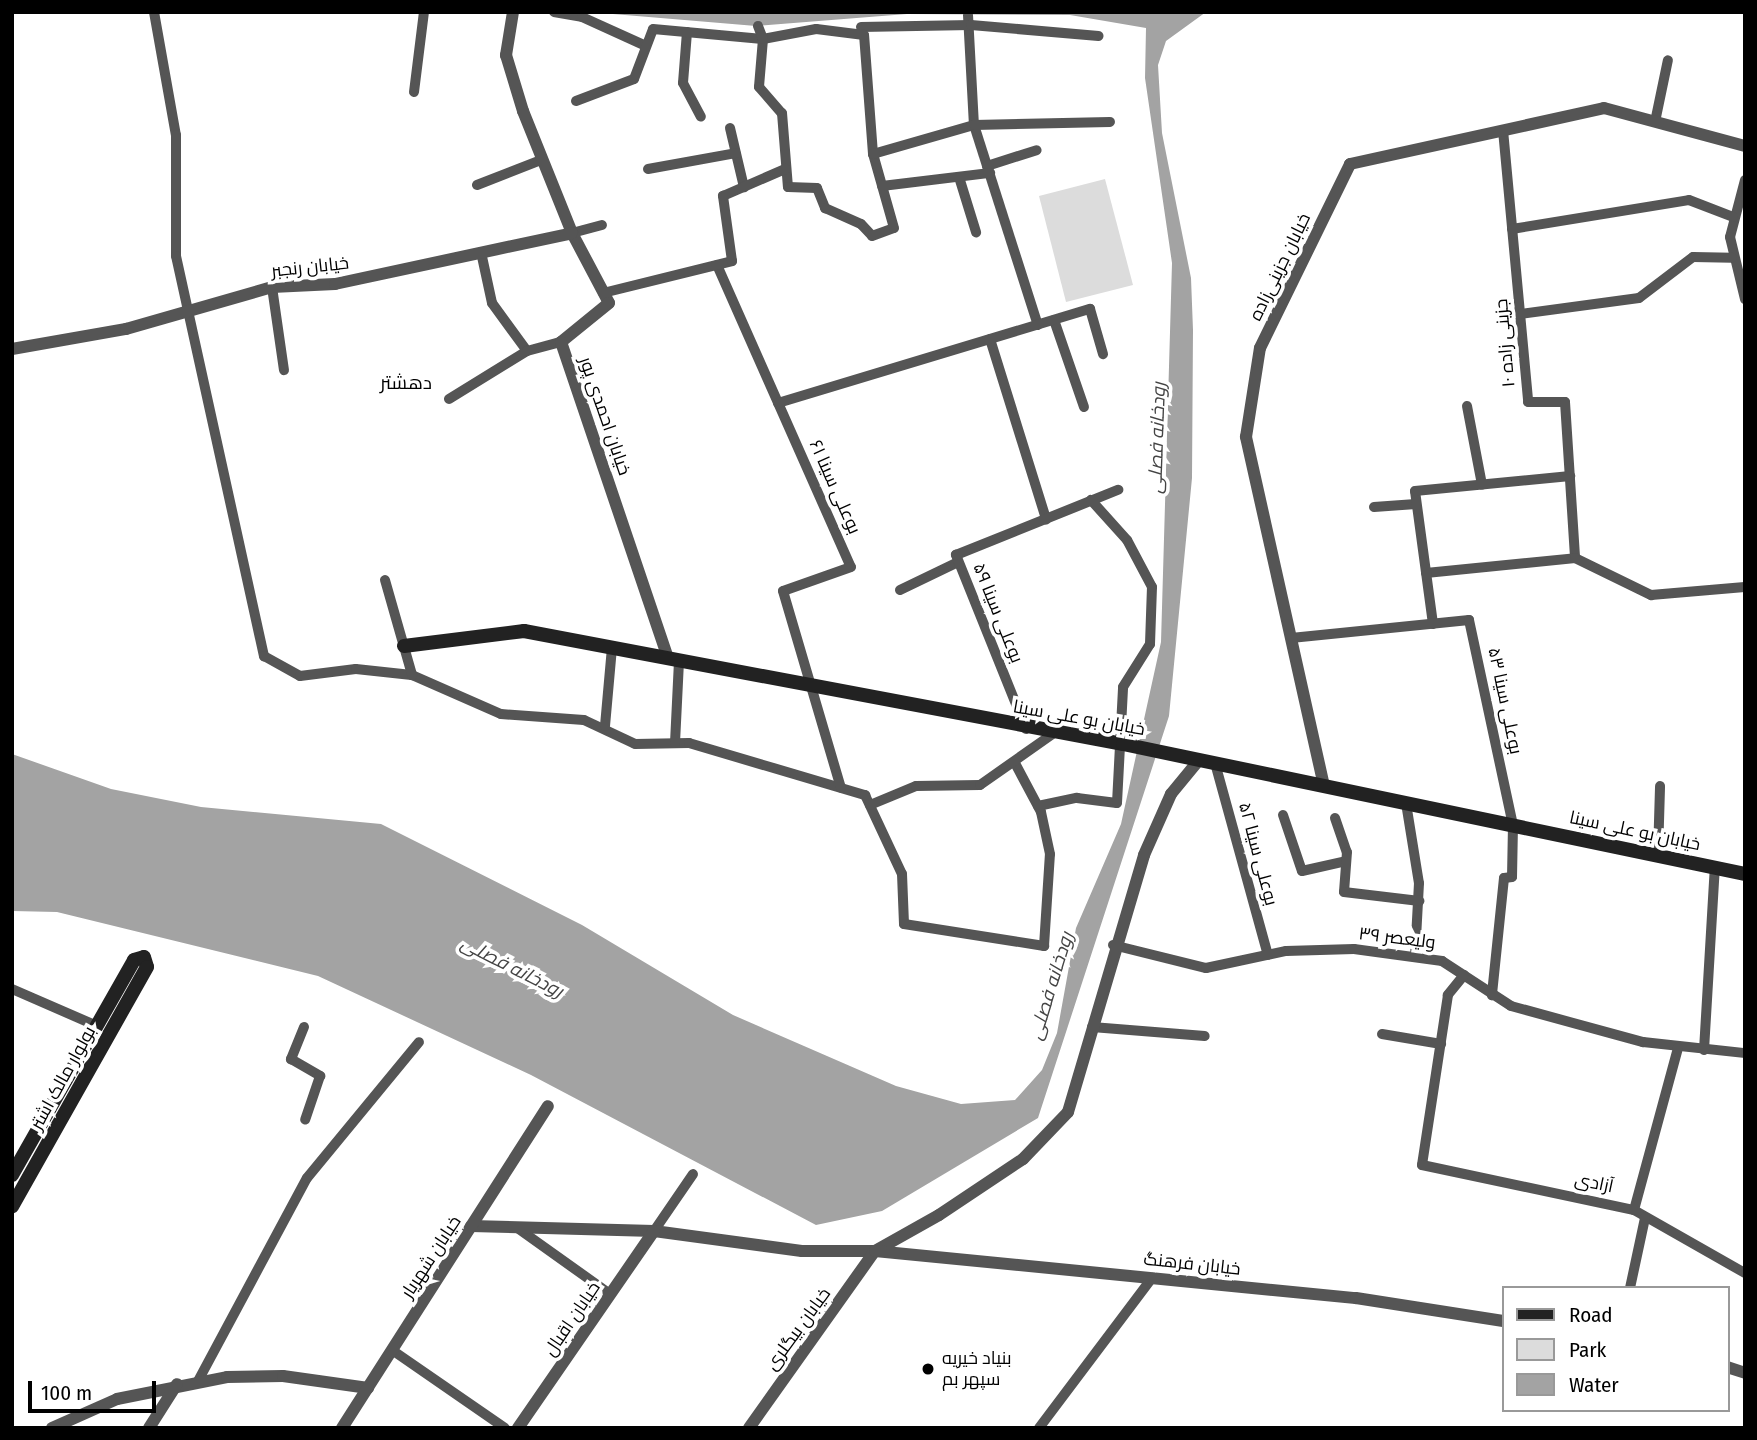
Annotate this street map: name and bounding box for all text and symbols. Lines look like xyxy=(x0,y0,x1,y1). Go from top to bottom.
street label: خیابان جزینی‌زاده xyxy=(1245,210,1315,324)
street label: خیابان رنجبر xyxy=(270,252,350,282)
street label: جزینی زاده ۱۰ xyxy=(1490,298,1520,388)
street label: خیابان احمدی پور xyxy=(575,354,635,478)
district label: دهشتر xyxy=(380,372,432,394)
water label: رودخانه فصلی xyxy=(1144,382,1170,494)
street label: بوعلی سینا ۶۱ xyxy=(805,437,865,537)
street label: بوعلی سینا ۵۹ xyxy=(968,560,1028,666)
street label: بوعلی سینا ۵۳ xyxy=(1483,646,1527,756)
street label: خیابان بو علی سینا xyxy=(1011,696,1147,740)
street label: بوعلی سینا ۵۲ xyxy=(1234,800,1282,908)
street label: خیابان بو علی سینا xyxy=(1567,807,1703,855)
street label: ولیعصر ۳۹ xyxy=(1357,923,1437,953)
water label: رودخانه فصلی xyxy=(1024,929,1078,1043)
water label: رودخانه فصلی xyxy=(457,932,567,1002)
street label: بولوار مالک اشتر xyxy=(26,1022,100,1134)
street label: آزادی xyxy=(1573,1168,1615,1198)
street label: خیابان شهریار xyxy=(396,1212,466,1302)
street label: خیابان فرهنگ xyxy=(1142,1248,1242,1280)
street label: خیابان اقبال xyxy=(539,1278,605,1360)
street label: خیابان بیگلری xyxy=(761,1283,835,1375)
legend xyxy=(1502,1286,1729,1412)
text: Road xyxy=(1569,1302,1613,1328)
text: Park xyxy=(1569,1337,1606,1363)
place label: بنیاد خیریه سپهر بم xyxy=(942,1348,1012,1390)
marker: بنیاد خیریه سپهر بم xyxy=(920,1361,936,1377)
scale bar xyxy=(32,1366,159,1410)
text: Water xyxy=(1569,1372,1619,1398)
text: 100 m xyxy=(41,1380,92,1406)

